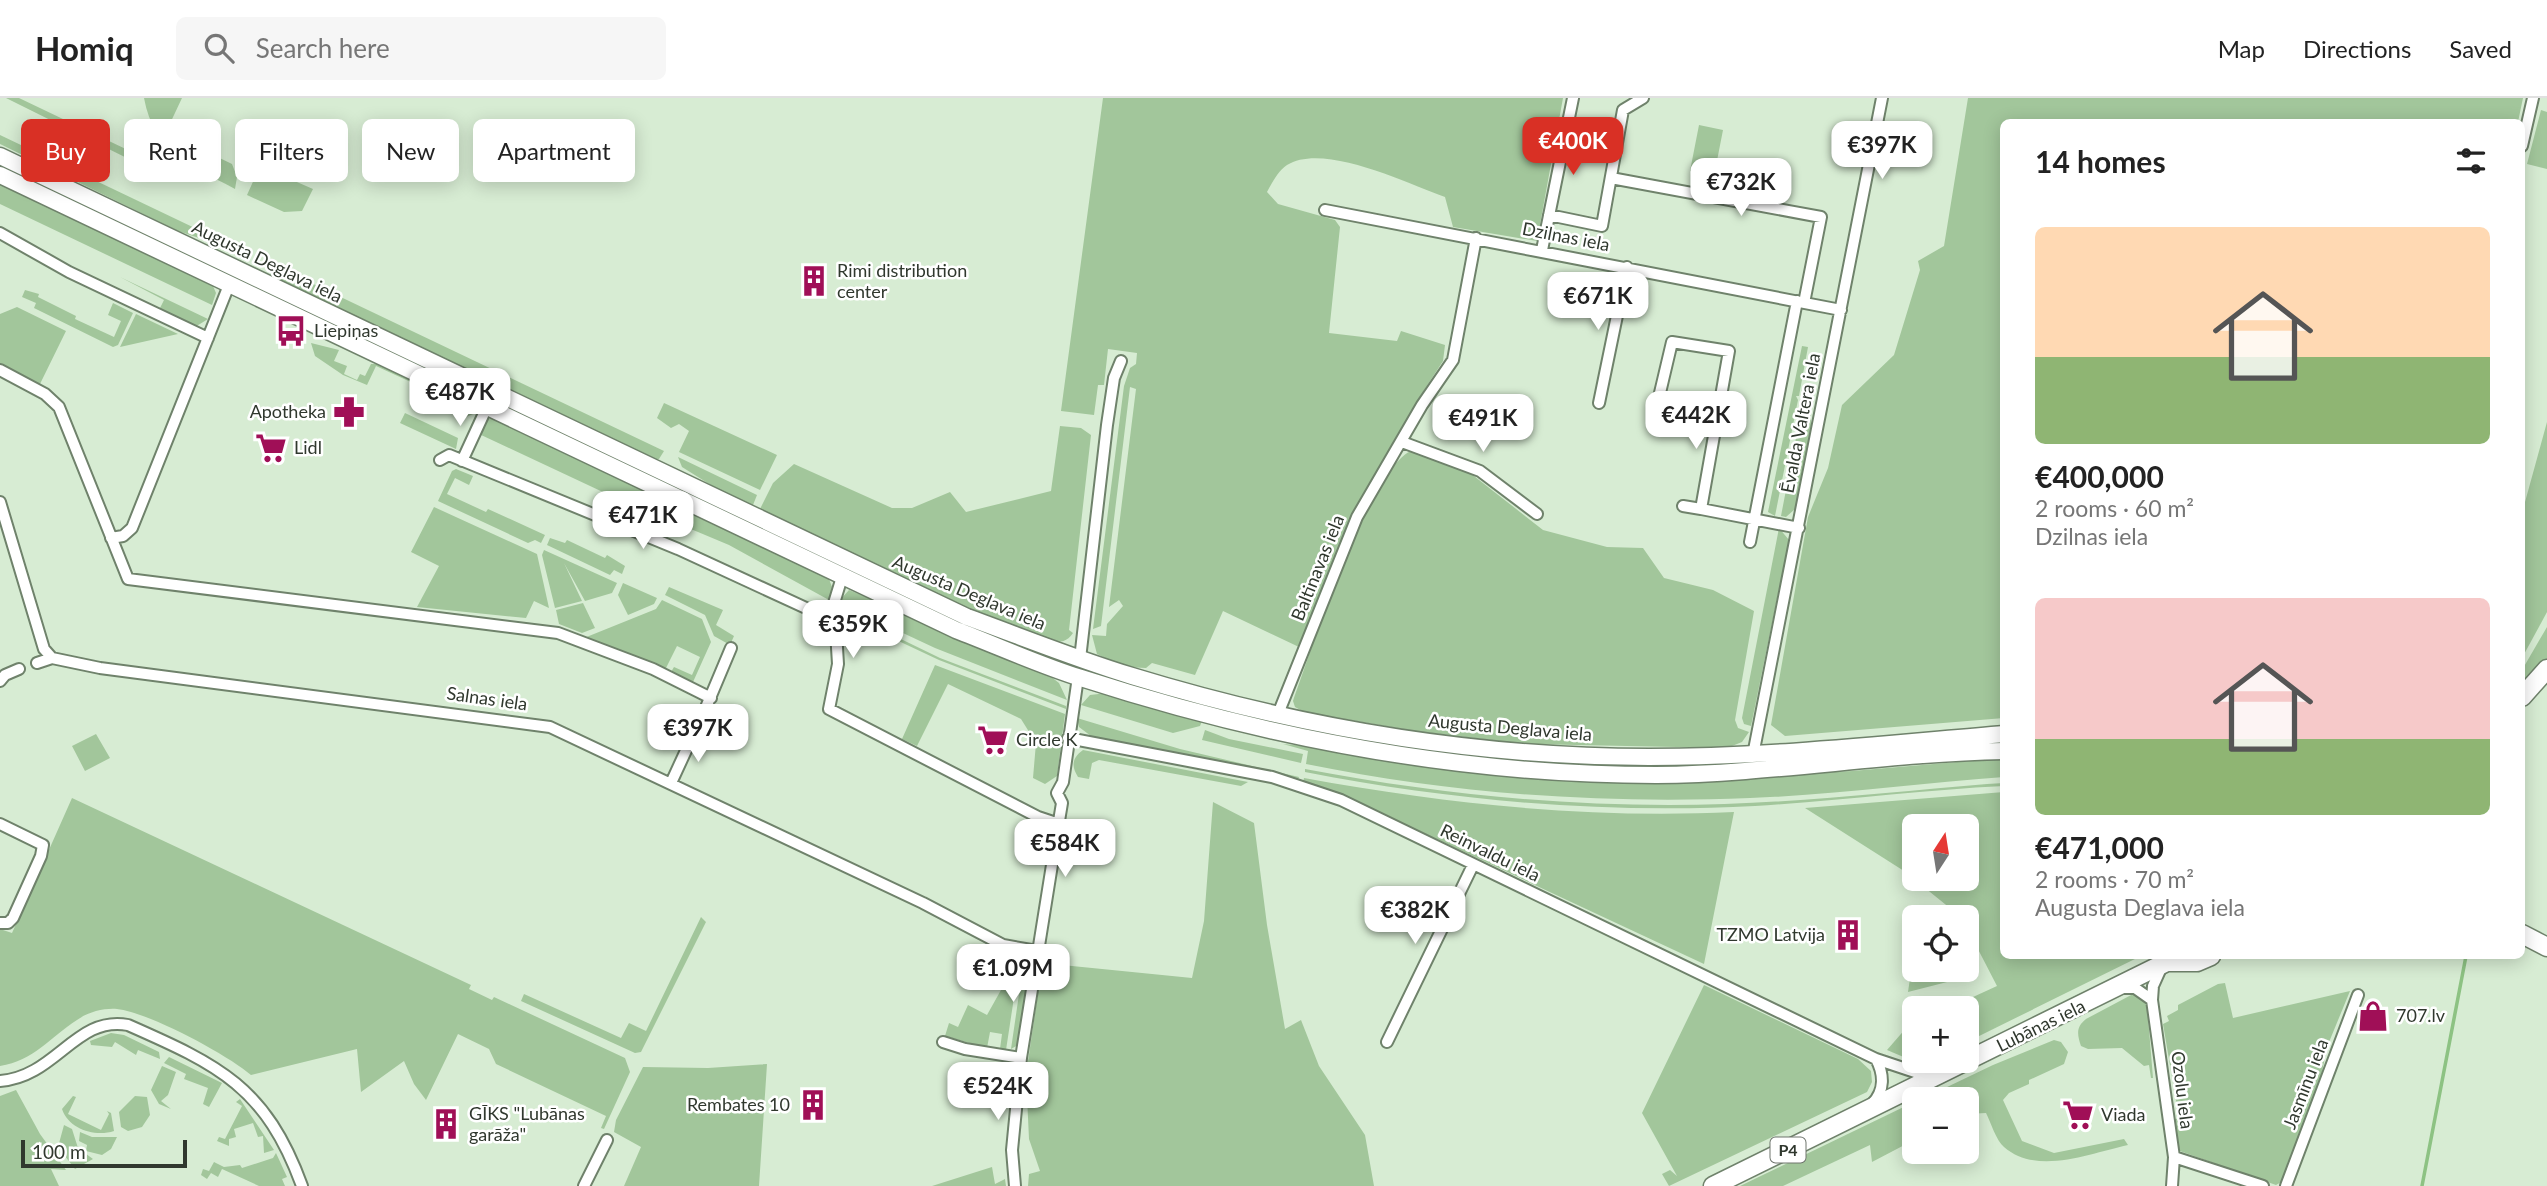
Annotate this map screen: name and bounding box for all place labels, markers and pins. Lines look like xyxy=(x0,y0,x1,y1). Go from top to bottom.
pin: €400K xyxy=(1524,118,1622,177)
pin: €397K xyxy=(1833,122,1931,181)
pin: €732K xyxy=(1692,158,1790,218)
place label: Rimi distribution center xyxy=(837,259,967,302)
building icon: Rimi distribution center xyxy=(797,264,831,298)
pin: €671K xyxy=(1549,272,1647,332)
bus stop icon: Liepiņas xyxy=(274,314,308,348)
place label: Liepiņas xyxy=(314,319,378,341)
pin: €487K xyxy=(411,368,509,428)
pin: €442K xyxy=(1647,392,1745,451)
pin: €491K xyxy=(1434,394,1532,454)
pharmacy icon: Apotheka xyxy=(332,395,366,429)
place label: Apotheka xyxy=(250,400,326,422)
supermarket icon: Lidl xyxy=(254,431,288,465)
place label: Lidl xyxy=(294,436,322,458)
pin: €471K xyxy=(594,491,692,551)
pin: €359K xyxy=(804,601,902,660)
pin: €397K xyxy=(649,704,747,764)
supermarket icon: Circle K xyxy=(976,723,1010,757)
place label: Circle K xyxy=(1016,728,1077,750)
pin: €584K xyxy=(1016,820,1114,879)
pin: €382K xyxy=(1366,886,1464,946)
building icon: TZMO Latvija xyxy=(1831,918,1865,952)
place label: TZMO Latvija xyxy=(1716,923,1825,945)
pin: €1.09M xyxy=(956,944,1070,1004)
shop icon: 707.lv xyxy=(2356,999,2390,1033)
place label: 707.lv xyxy=(2396,1004,2446,1026)
pin: €524K xyxy=(949,1062,1047,1122)
building icon: Rembates 10 xyxy=(796,1088,830,1122)
place label: Rembates 10 xyxy=(687,1093,790,1115)
supermarket icon: Viada xyxy=(2061,1098,2095,1132)
place label: GĪKS "Lubānas garāža" xyxy=(469,1102,585,1145)
place label: Viada xyxy=(2101,1103,2145,1125)
building icon: GĪKS "Lubānas garāža" xyxy=(429,1107,463,1141)

